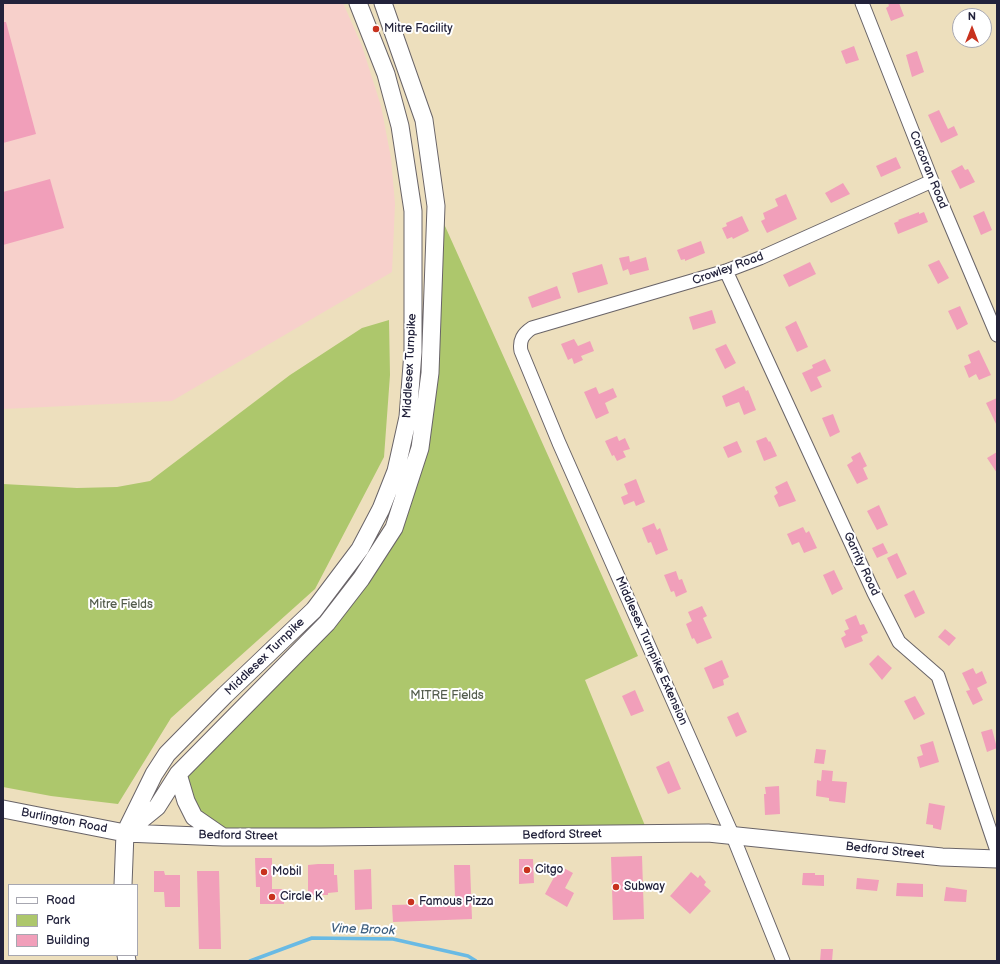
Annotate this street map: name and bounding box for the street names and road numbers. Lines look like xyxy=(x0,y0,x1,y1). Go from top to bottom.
street label: Corcoran Road xyxy=(906,129,950,211)
street label: Crowley Road xyxy=(690,249,766,289)
street label: Middlesex Turnpike xyxy=(400,313,420,419)
street label: Garrity Road xyxy=(840,530,882,598)
street label: Middlesex Turnpike Extension xyxy=(612,574,690,728)
street label: Middlesex Turnpike xyxy=(222,615,308,699)
street label: Burlington Road xyxy=(20,806,108,836)
street label: Bedford Street xyxy=(522,827,602,843)
street label: Bedford Street xyxy=(198,828,278,844)
street label: Bedford Street xyxy=(845,840,925,862)

